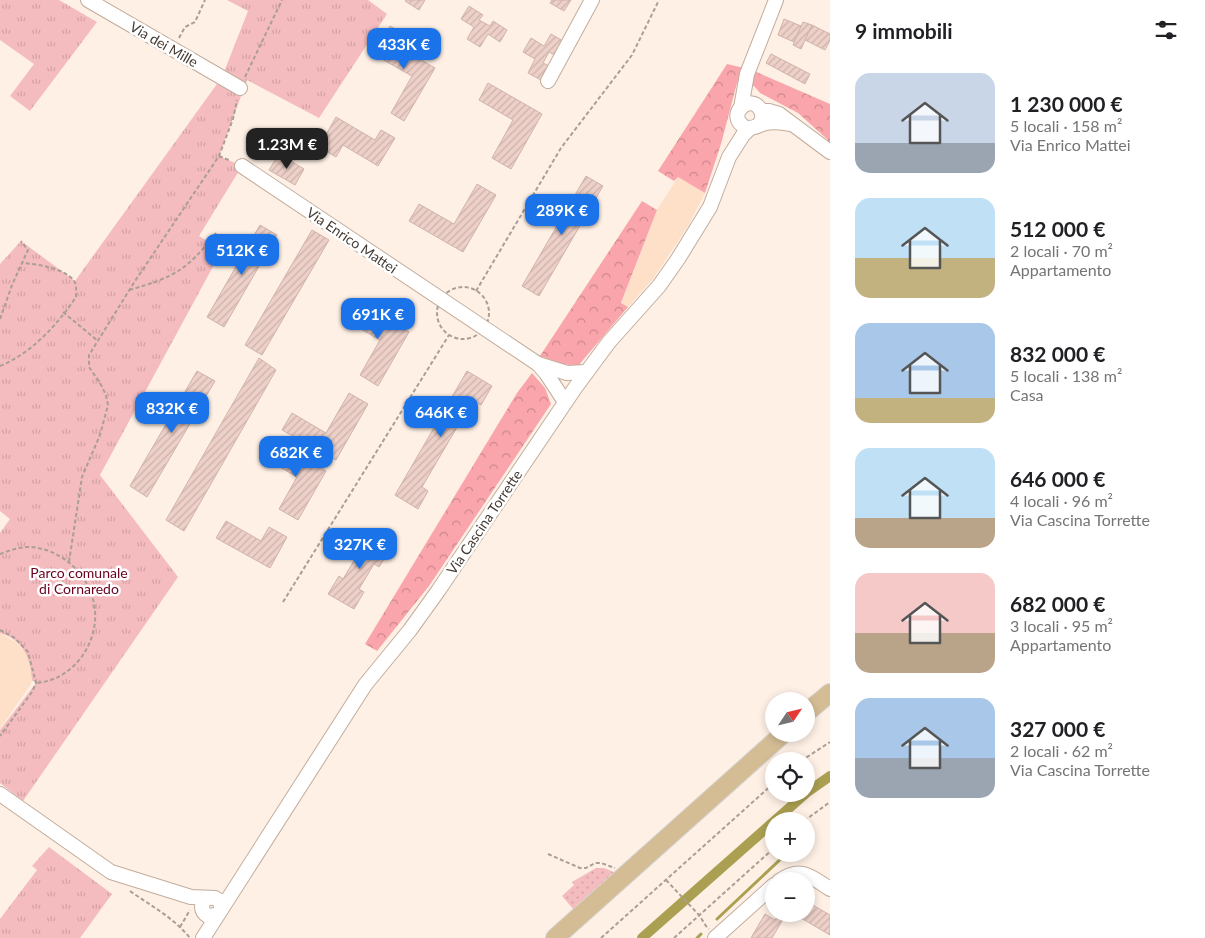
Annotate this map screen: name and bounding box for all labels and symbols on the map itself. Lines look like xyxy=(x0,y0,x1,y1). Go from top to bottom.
street label: Via dei Mille xyxy=(127,18,201,70)
pin: 433K € xyxy=(363,28,445,70)
pin: 1.23M € xyxy=(241,128,333,170)
pin: 289K € xyxy=(521,194,603,236)
street label: Via Enrico Mattei xyxy=(303,203,401,277)
pin: 512K € xyxy=(201,234,283,276)
pin: 691K € xyxy=(337,298,419,340)
pin: 832K € xyxy=(131,392,213,434)
pin: 646K € xyxy=(400,396,482,438)
pin: 682K € xyxy=(255,436,337,478)
street label: Via Cascina Torrette xyxy=(443,467,525,577)
pin: 327K € xyxy=(319,528,401,570)
park label: Parco comunale di Cornaredo xyxy=(30,564,128,597)
north arrow xyxy=(765,692,815,742)

